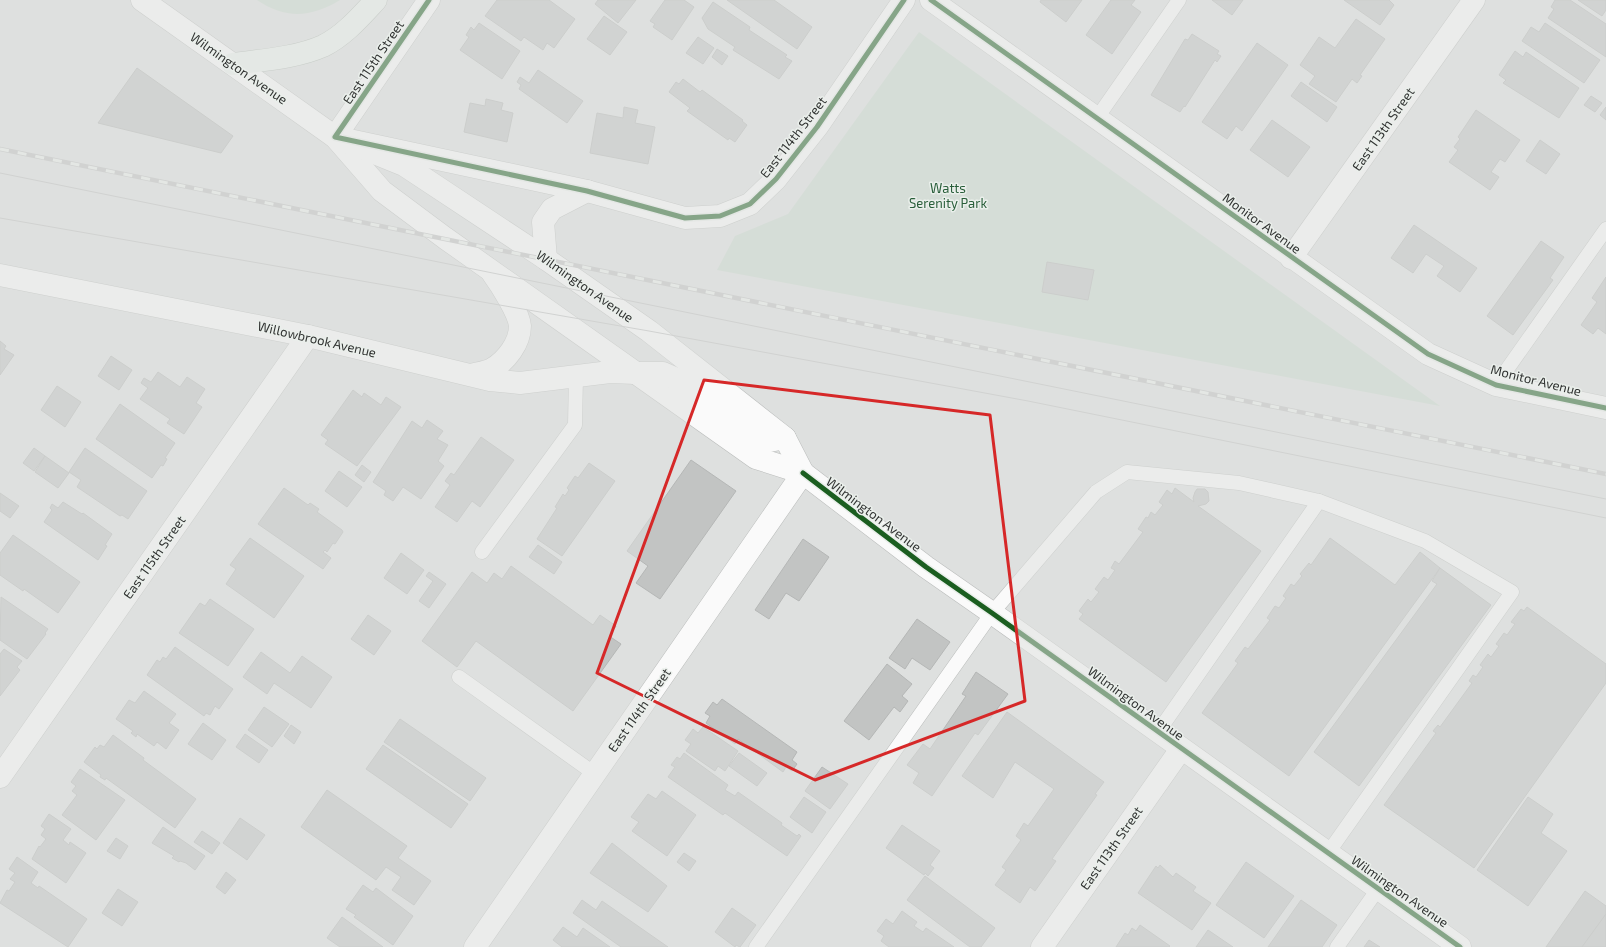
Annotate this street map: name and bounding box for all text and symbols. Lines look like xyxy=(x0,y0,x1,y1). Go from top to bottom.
street label: East 115th Street xyxy=(339,17,407,107)
street label: Wilmington Avenue xyxy=(187,29,291,108)
street label: East 113th Street xyxy=(1348,84,1418,174)
street label: East 114th Street xyxy=(756,93,830,181)
park label: Watts Serenity Park xyxy=(909,180,987,211)
street label: Monitor Avenue xyxy=(1220,189,1304,257)
street label: Wilmington Avenue xyxy=(533,247,637,326)
street label: Willowbrook Avenue xyxy=(256,318,378,360)
street label: Monitor Avenue xyxy=(1489,361,1583,399)
street label: Wilmington Avenue xyxy=(823,473,925,555)
street label: East 115th Street xyxy=(119,512,189,602)
street label: Wilmington Avenue xyxy=(1085,663,1187,743)
street label: East 114th Street xyxy=(604,665,674,755)
street label: East 113th Street xyxy=(1076,803,1146,893)
street label: Wilmington Avenue xyxy=(1348,852,1452,931)

